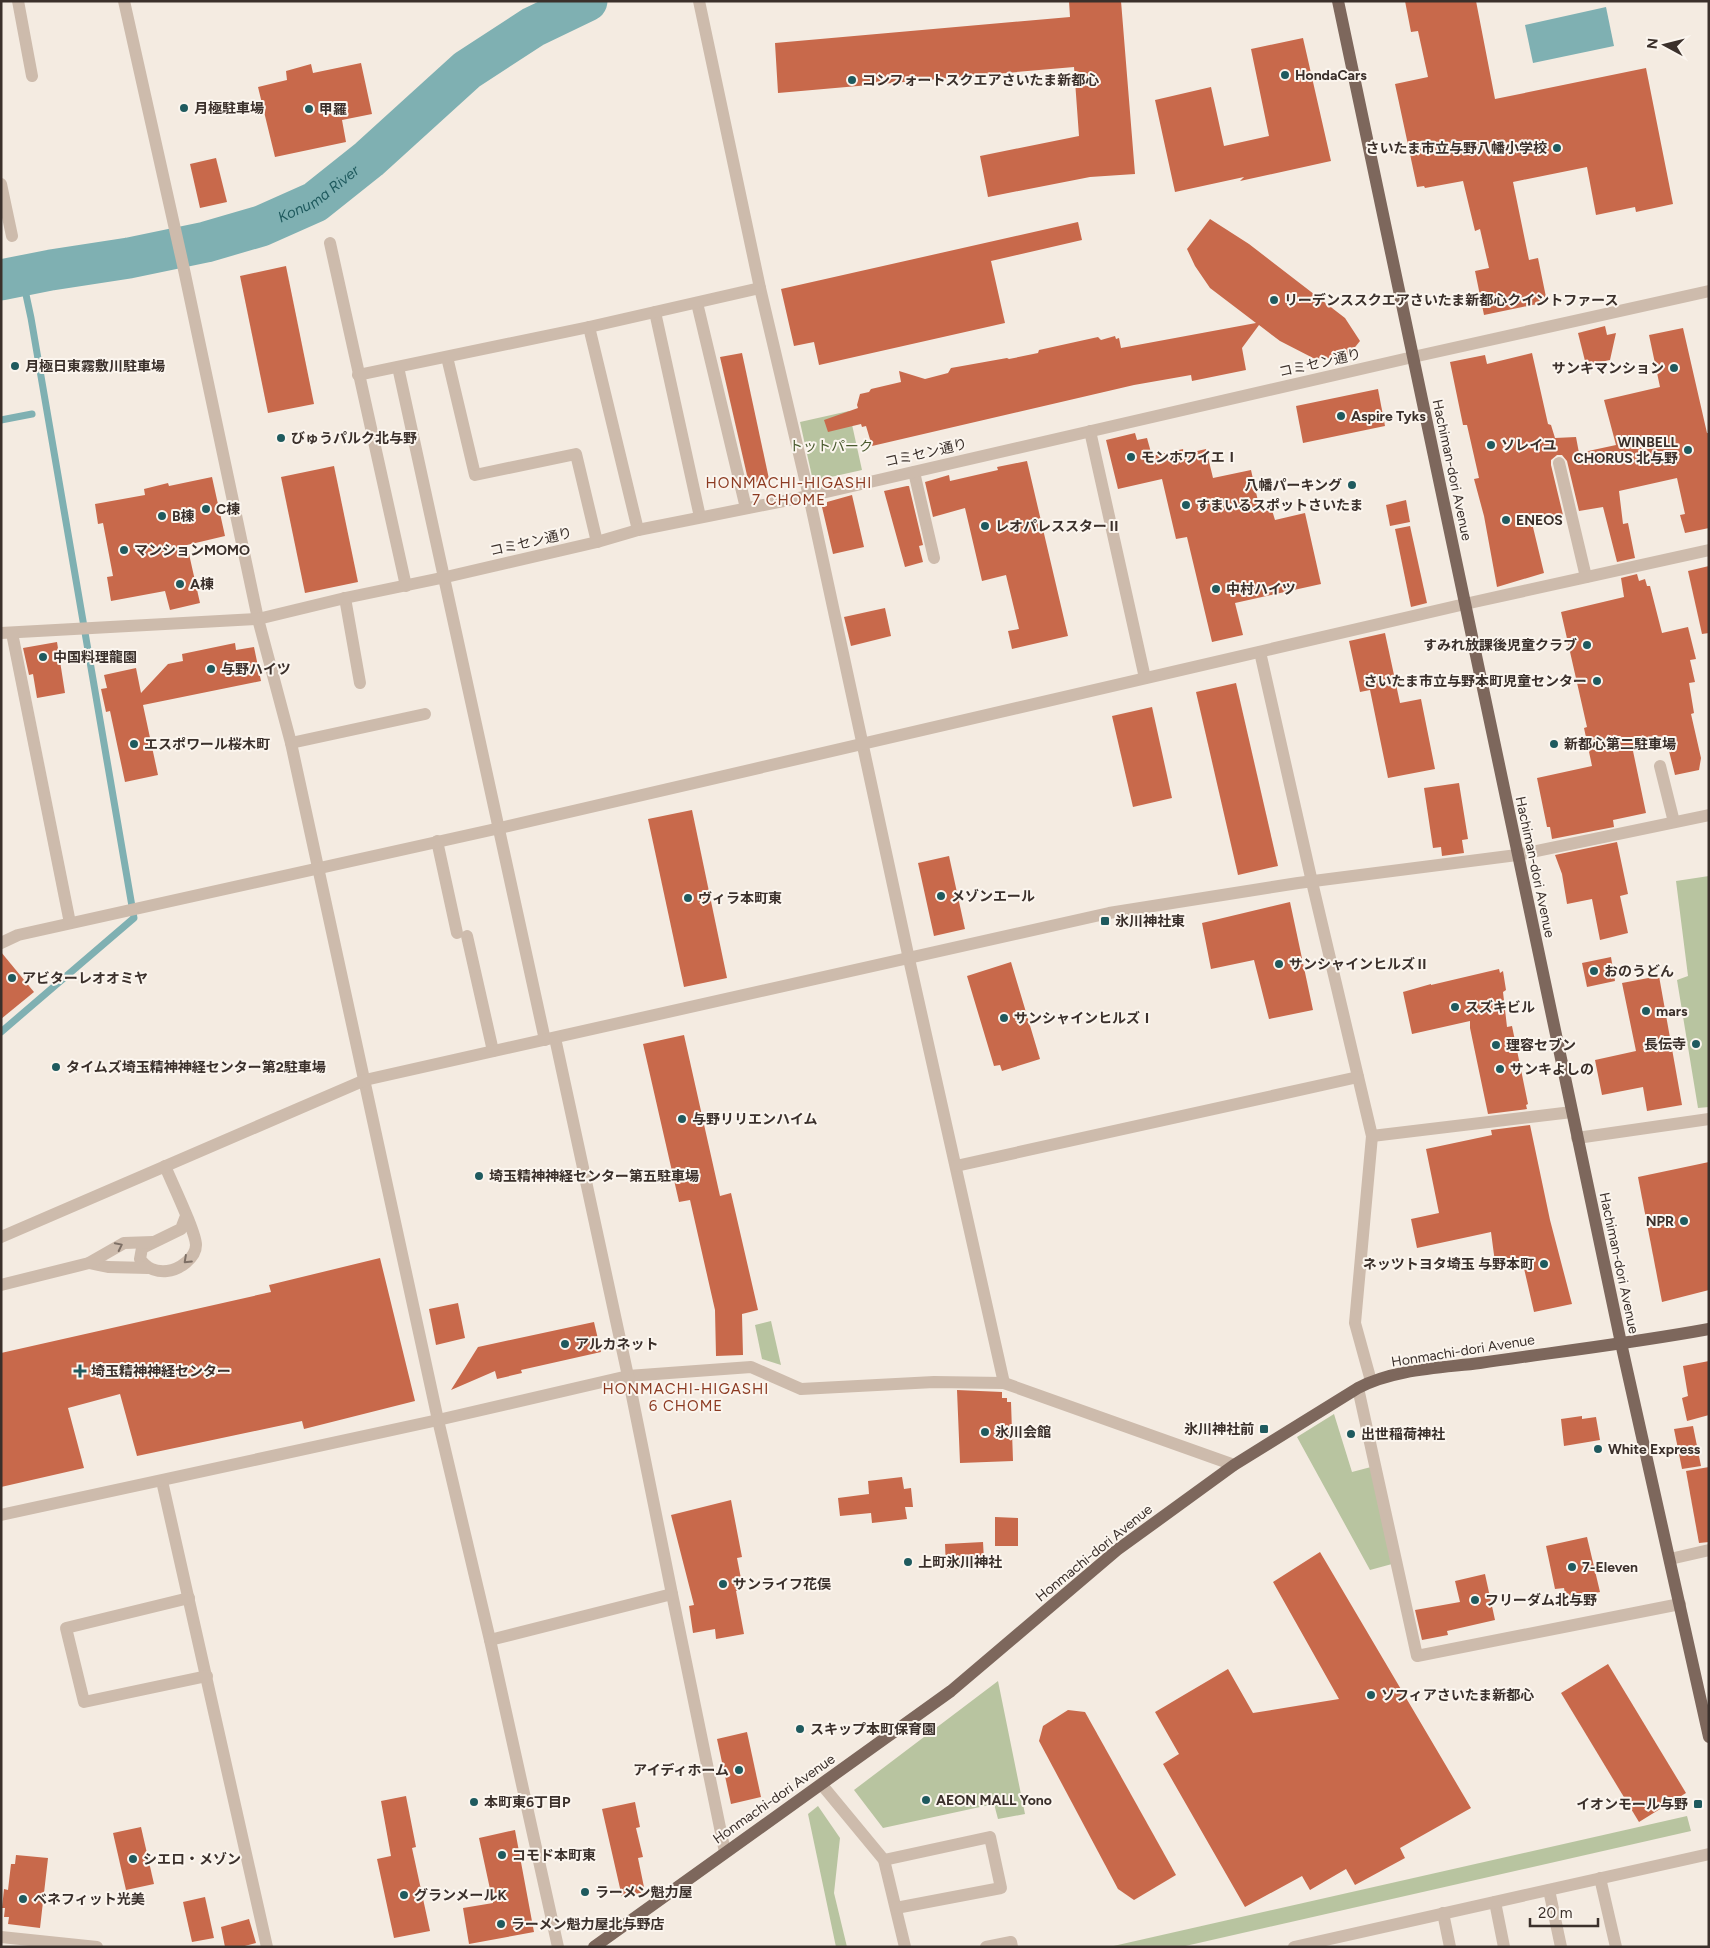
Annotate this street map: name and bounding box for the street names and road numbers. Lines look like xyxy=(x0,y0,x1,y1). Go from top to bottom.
street label: コミセン通り xyxy=(1277,345,1363,381)
street label: Hachiman-dori Avenue xyxy=(1429,398,1475,543)
street label: コミセン通り xyxy=(883,435,969,471)
street label: コミセン通り xyxy=(488,524,574,560)
street label: Hachiman-dori Avenue xyxy=(1512,795,1558,940)
street label: Hachiman-dori Avenue xyxy=(1596,1191,1642,1336)
street label: Honmachi-dori Avenue xyxy=(1390,1331,1536,1371)
street label: Honmachi-dori Avenue xyxy=(1032,1501,1156,1605)
street label: Honmachi-dori Avenue xyxy=(710,1750,839,1848)

